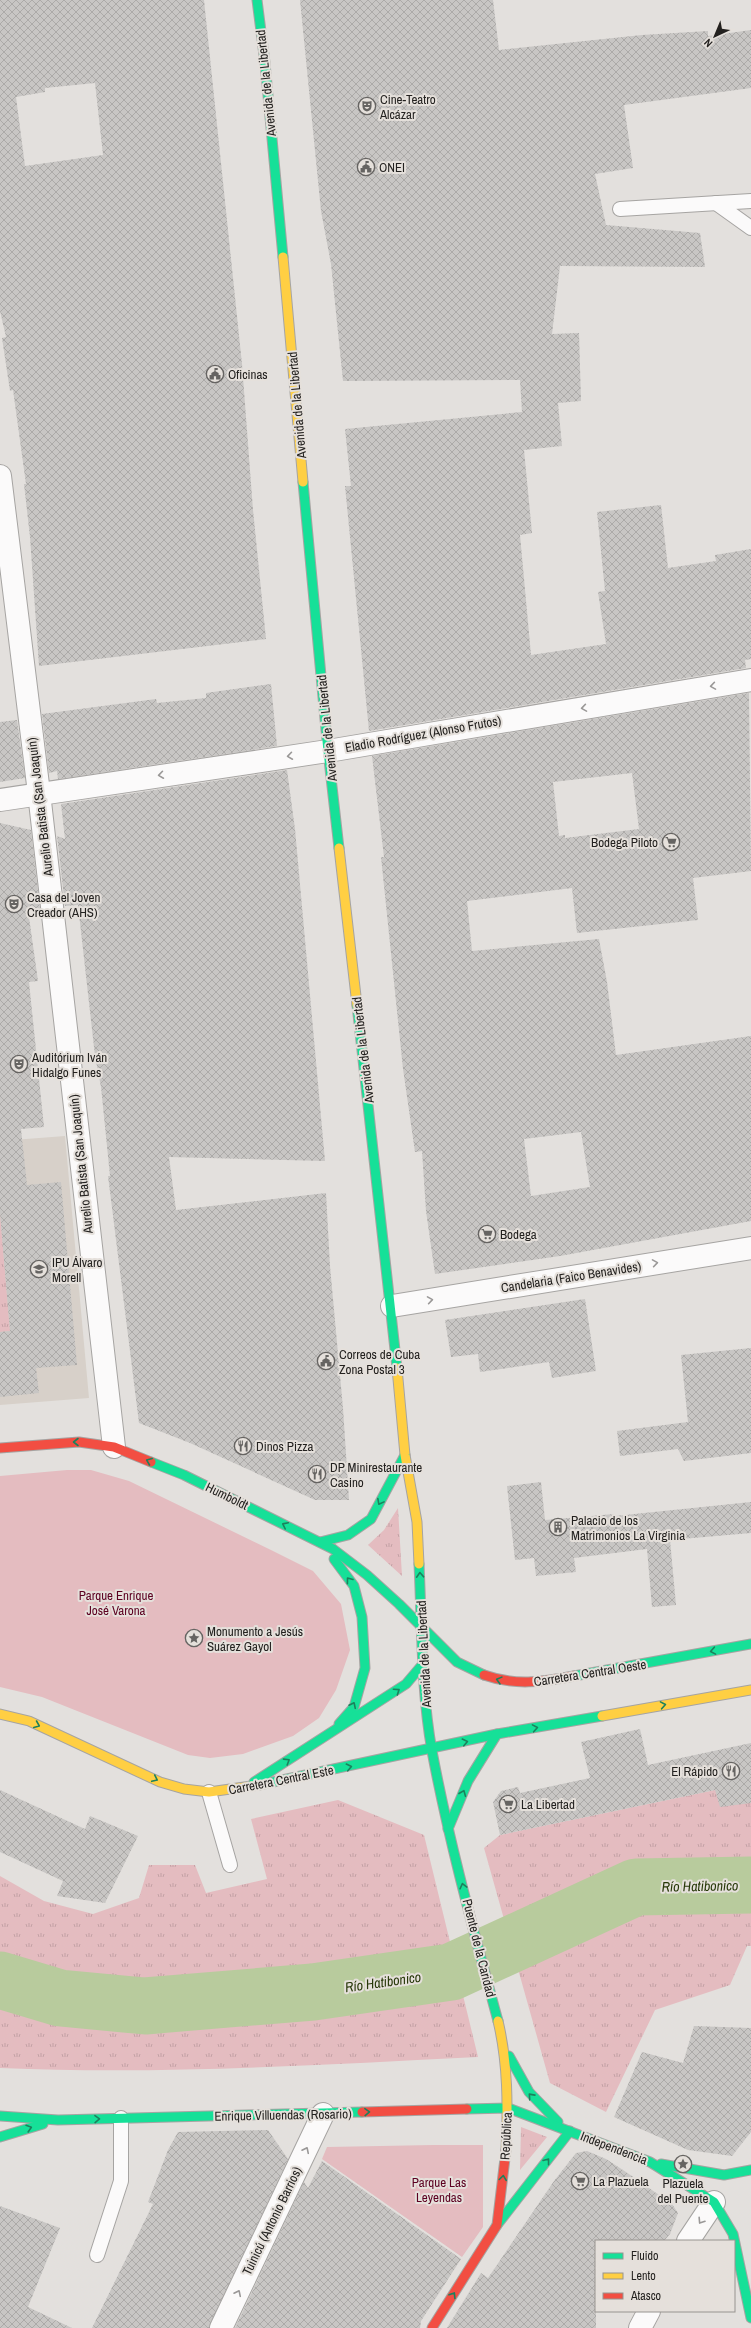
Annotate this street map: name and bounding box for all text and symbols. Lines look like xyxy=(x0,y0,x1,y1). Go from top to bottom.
north arrow xyxy=(695,16,735,56)
street label: Avenida de la Libertad xyxy=(252,29,280,138)
text: N xyxy=(701,36,715,50)
place label: Cine-Teatro Alcázar xyxy=(379,91,436,123)
theatre icon: Cine-Teatro Alcázar xyxy=(357,96,377,116)
public building icon: ONEI xyxy=(356,157,376,177)
place label: ONEI xyxy=(379,159,405,176)
street label: Avenida de la Libertad xyxy=(284,351,310,460)
public building icon: Oficinas xyxy=(205,364,225,384)
place label: Oficinas xyxy=(228,366,268,383)
street label: Avenida de la Libertad xyxy=(313,674,341,783)
one-way arrow xyxy=(709,681,716,690)
one-way arrow xyxy=(581,703,587,711)
street label: Eladio Rodríguez (Alonso Frutos) xyxy=(344,712,503,756)
street label: Aurelio Batista (San Joaquín) xyxy=(23,736,57,878)
one-way arrow xyxy=(287,751,293,760)
one-way arrow xyxy=(158,770,164,779)
supermarket icon: Bodega Piloto xyxy=(661,832,681,852)
place label: Bodega Piloto xyxy=(591,834,658,851)
place label: Casa del Joven Creador (AHS) xyxy=(27,889,101,921)
theatre icon: Casa del Joven Creador (AHS) xyxy=(4,894,24,914)
street label: Avenida de la Libertad xyxy=(348,996,378,1105)
place label: Auditórium Iván Hidalgo Funes xyxy=(31,1049,107,1081)
theatre icon: Auditórium Iván Hidalgo Funes xyxy=(9,1054,29,1074)
street label: Aurelio Batista (San Joaquín) xyxy=(65,1093,97,1235)
supermarket icon: Bodega xyxy=(477,1224,497,1244)
place label: Bodega xyxy=(500,1226,537,1243)
place label: IPU Álvaro Morell xyxy=(52,1254,102,1286)
street label: Candelaria (Faico Benavides) xyxy=(500,1257,643,1296)
school or university icon: IPU Álvaro Morell xyxy=(29,1259,49,1279)
one-way arrow xyxy=(652,1259,658,1268)
one-way arrow xyxy=(427,1296,433,1305)
place label: Correos de Cuba Zona Postal 3 xyxy=(339,1346,420,1378)
public building icon: Correos de Cuba Zona Postal 3 xyxy=(316,1351,336,1371)
restaurant icon: Dinos Pizza xyxy=(233,1436,253,1456)
one-way arrow xyxy=(73,1438,79,1446)
place label: Dinos Pizza xyxy=(256,1438,314,1455)
one-way arrow xyxy=(146,1458,153,1466)
place label: DP Minirestaurante Casino xyxy=(330,1459,422,1491)
restaurant icon: DP Minirestaurante Casino xyxy=(307,1464,327,1484)
street label: Humboldt xyxy=(203,1478,251,1514)
one-way arrow xyxy=(377,1498,385,1505)
place label: Palacio de los Matrimonios La Virginia xyxy=(571,1512,685,1544)
building icon: Palacio de los Matrimonios La Virginia xyxy=(548,1517,568,1537)
one-way arrow xyxy=(282,1522,290,1530)
one-way arrow xyxy=(416,1572,424,1578)
one-way arrow xyxy=(347,1577,354,1584)
park label: Parque Enrique José Varona xyxy=(79,1587,153,1619)
street label: Avenida de la Libertad xyxy=(413,1600,435,1709)
place label: Monumento a Jesús Suárez Gayol xyxy=(207,1623,303,1655)
place icon: Monumento a Jesús Suárez Gayol xyxy=(184,1628,204,1648)
one-way arrow xyxy=(710,1647,716,1655)
street label: Carretera Central Oeste xyxy=(532,1656,648,1690)
one-way arrow xyxy=(496,1676,503,1685)
one-way arrow xyxy=(393,1688,400,1696)
one-way arrow xyxy=(660,1701,667,1710)
one-way arrow xyxy=(348,1702,356,1709)
one-way arrow xyxy=(34,1720,41,1728)
one-way arrow xyxy=(532,1724,539,1732)
one-way arrow xyxy=(461,1738,468,1747)
one-way arrow xyxy=(283,1759,290,1766)
street label: Carretera Central Este xyxy=(227,1761,335,1799)
restaurant icon: El Rápido xyxy=(721,1761,741,1781)
place label: El Rápido xyxy=(671,1763,718,1780)
one-way arrow xyxy=(345,1764,352,1772)
one-way arrow xyxy=(151,1774,159,1782)
one-way arrow xyxy=(458,1790,466,1798)
supermarket icon: La Libertad xyxy=(498,1794,518,1814)
place label: La Libertad xyxy=(521,1796,575,1813)
water label: Río Hatibonico xyxy=(662,1876,738,1896)
one-way arrow xyxy=(460,1883,468,1889)
street label: Puente de la Caridad xyxy=(459,1897,499,1999)
water label: Río Hatibonico xyxy=(344,1968,422,1996)
one-way arrow xyxy=(528,2094,535,2101)
street label: Enrique Villuendas (Rosario) xyxy=(214,2105,352,2125)
one-way arrow xyxy=(363,2108,370,2117)
street label: República xyxy=(496,2112,516,2160)
one-way arrow xyxy=(94,2115,100,2123)
one-way arrow xyxy=(25,2124,32,2133)
street label: Independencia xyxy=(578,2127,650,2169)
one-way arrow xyxy=(301,2147,309,2155)
place icon: Plazuela del Puente xyxy=(673,2154,693,2174)
one-way arrow xyxy=(542,2159,549,2166)
street label: Tuinicú (Antonio Barrios) xyxy=(238,2163,306,2278)
supermarket icon: La Plazuela xyxy=(570,2171,590,2191)
place label: La Plazuela xyxy=(593,2173,649,2190)
park label: Parque Las Leyendas xyxy=(412,2174,466,2206)
one-way arrow xyxy=(498,2175,507,2181)
place label: Plazuela del Puente xyxy=(658,2175,709,2207)
one-way arrow xyxy=(699,2217,706,2224)
legend xyxy=(595,2240,735,2312)
text: Fluido xyxy=(631,2248,658,2264)
text: Lento xyxy=(631,2268,656,2284)
text: Atasco xyxy=(630,2288,661,2304)
one-way arrow xyxy=(233,2290,241,2297)
one-way arrow xyxy=(448,2292,456,2299)

